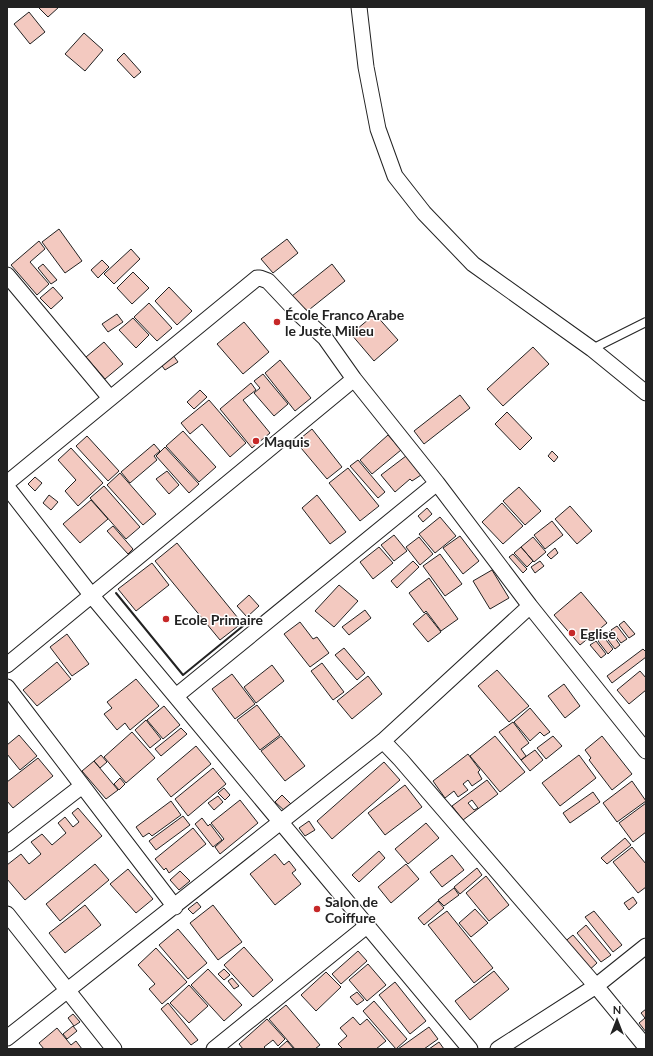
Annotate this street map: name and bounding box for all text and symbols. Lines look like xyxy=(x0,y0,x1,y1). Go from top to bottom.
place label: École Franco Arabe le Juste Milieu xyxy=(285,306,405,339)
marker: École Franco Arabe le Juste Milieu xyxy=(272,317,282,327)
place label: Maquis xyxy=(264,433,310,450)
marker: Maquis xyxy=(251,436,261,446)
place label: Ecole Primaire xyxy=(174,611,264,628)
marker: Ecole Primaire xyxy=(161,614,171,624)
place label: Eglise xyxy=(580,625,616,642)
marker: Eglise xyxy=(567,628,577,638)
place label: Salon de Coiffure xyxy=(325,893,378,926)
marker: Salon de Coiffure xyxy=(312,904,322,914)
north arrow xyxy=(597,1000,637,1040)
text: N xyxy=(613,1003,621,1016)

